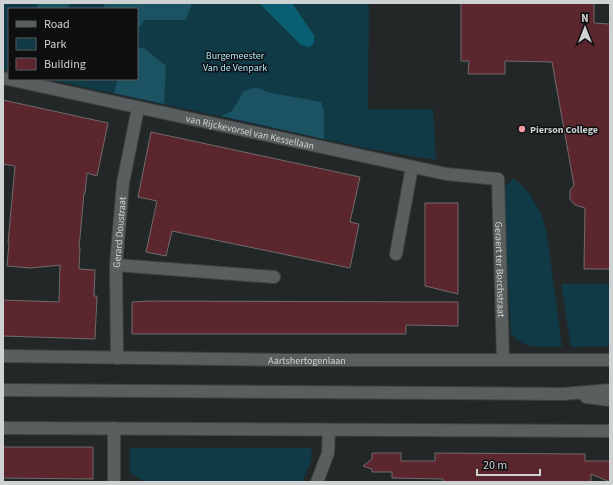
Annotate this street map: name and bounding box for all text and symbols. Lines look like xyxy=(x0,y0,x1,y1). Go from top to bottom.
legend xyxy=(8,8,138,80)
north arrow xyxy=(565,8,605,48)
text: N xyxy=(581,11,589,26)
text: Road xyxy=(44,16,70,33)
text: Park xyxy=(44,36,66,53)
park label: Burgemeester Van de Venpark xyxy=(203,49,267,75)
text: Building xyxy=(44,56,86,73)
street label: van Rijckevorsel van Kessellaan xyxy=(185,112,316,153)
place label: Pierson College xyxy=(530,123,598,137)
marker: Pierson College xyxy=(517,124,527,134)
street label: Gerard Doustraat xyxy=(110,195,130,268)
street label: Geraert ter Borchstraat xyxy=(491,221,508,318)
street label: Aartshertogenlaan xyxy=(268,354,346,368)
scale bar xyxy=(477,451,540,477)
text: 20 m xyxy=(483,457,507,474)

